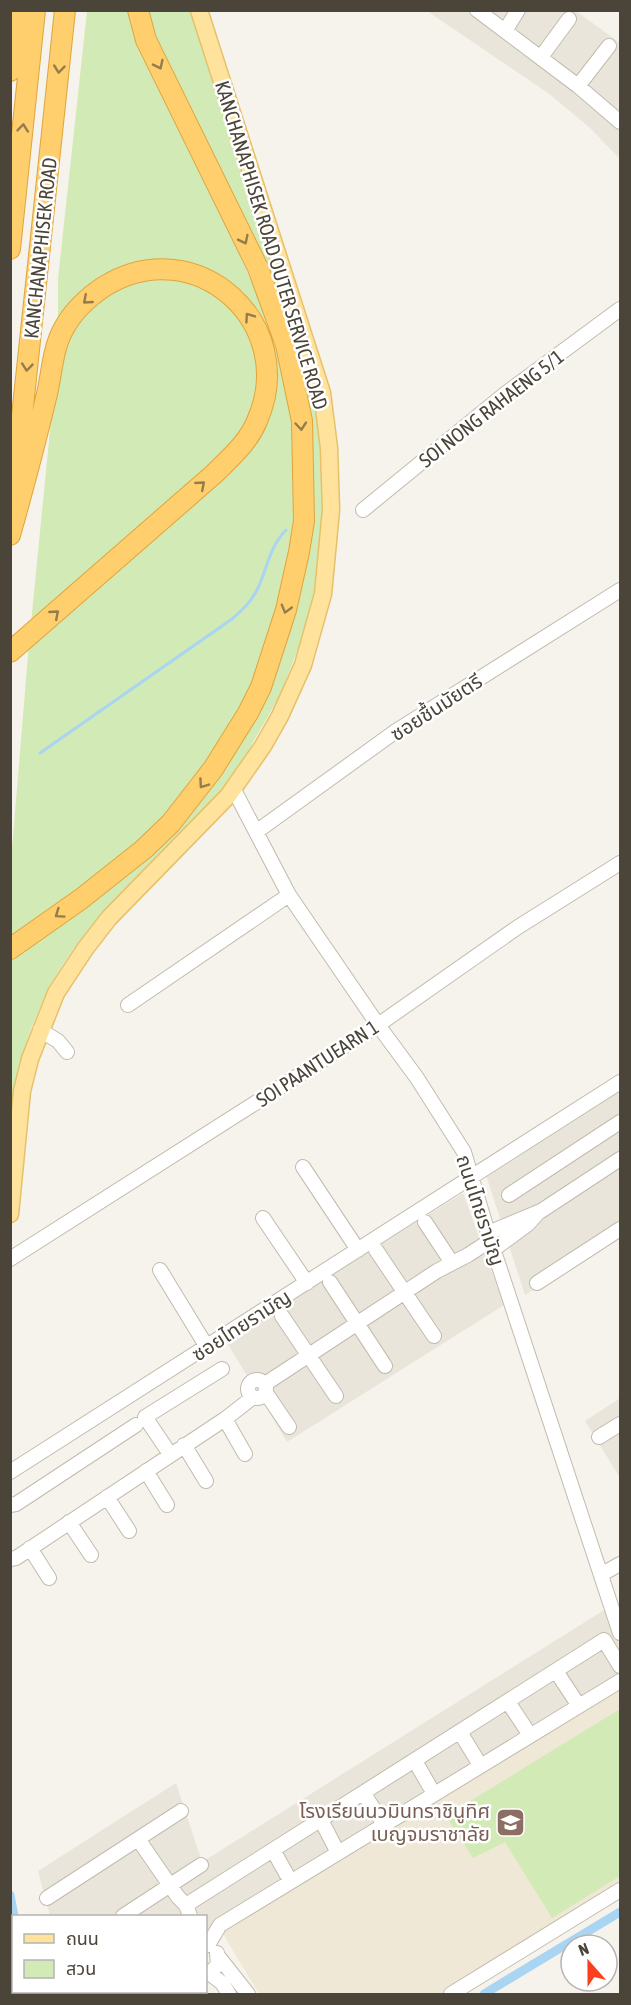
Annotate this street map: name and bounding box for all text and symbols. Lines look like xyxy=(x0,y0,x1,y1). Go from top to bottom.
one-way arrow xyxy=(151,59,163,70)
one-way arrow xyxy=(53,64,66,73)
street label: KANCHANAPHISEK ROAD OUTER SERVICE ROAD xyxy=(211,78,333,412)
one-way arrow xyxy=(16,123,29,133)
street label: KANCHANAPHISEK ROAD xyxy=(19,156,61,340)
one-way arrow xyxy=(237,234,248,245)
one-way arrow xyxy=(83,293,94,304)
one-way arrow xyxy=(245,313,256,324)
street label: SOI NONG RAHAENG 5/1 xyxy=(414,344,568,472)
one-way arrow xyxy=(21,362,34,372)
one-way arrow xyxy=(294,421,307,430)
one-way arrow xyxy=(194,481,205,492)
one-way arrow xyxy=(281,603,293,614)
one-way arrow xyxy=(48,610,59,621)
street label: ซอยชื้นมัยตรี xyxy=(385,667,486,745)
one-way arrow xyxy=(199,777,210,788)
one-way arrow xyxy=(55,907,66,918)
street label: SOI PAANTUEARN 1 xyxy=(252,1015,382,1111)
street label: ถนนไทยรามัญ xyxy=(452,1152,510,1268)
street label: ซอยไทยรามัญ xyxy=(187,1285,295,1365)
place label: โรงเรียนนวมินทราชินูทิศ เบญจมราชาลัย xyxy=(299,1799,490,1845)
school or university icon: โรงเรียนนวมินทราชินูทิศ เบญจมราชาลัย xyxy=(495,1806,527,1838)
legend xyxy=(12,1915,207,1993)
text: ถนน xyxy=(66,1928,99,1949)
north arrow xyxy=(559,1933,619,1993)
text: N xyxy=(576,1939,591,1959)
text: สวน xyxy=(66,1958,96,1979)

